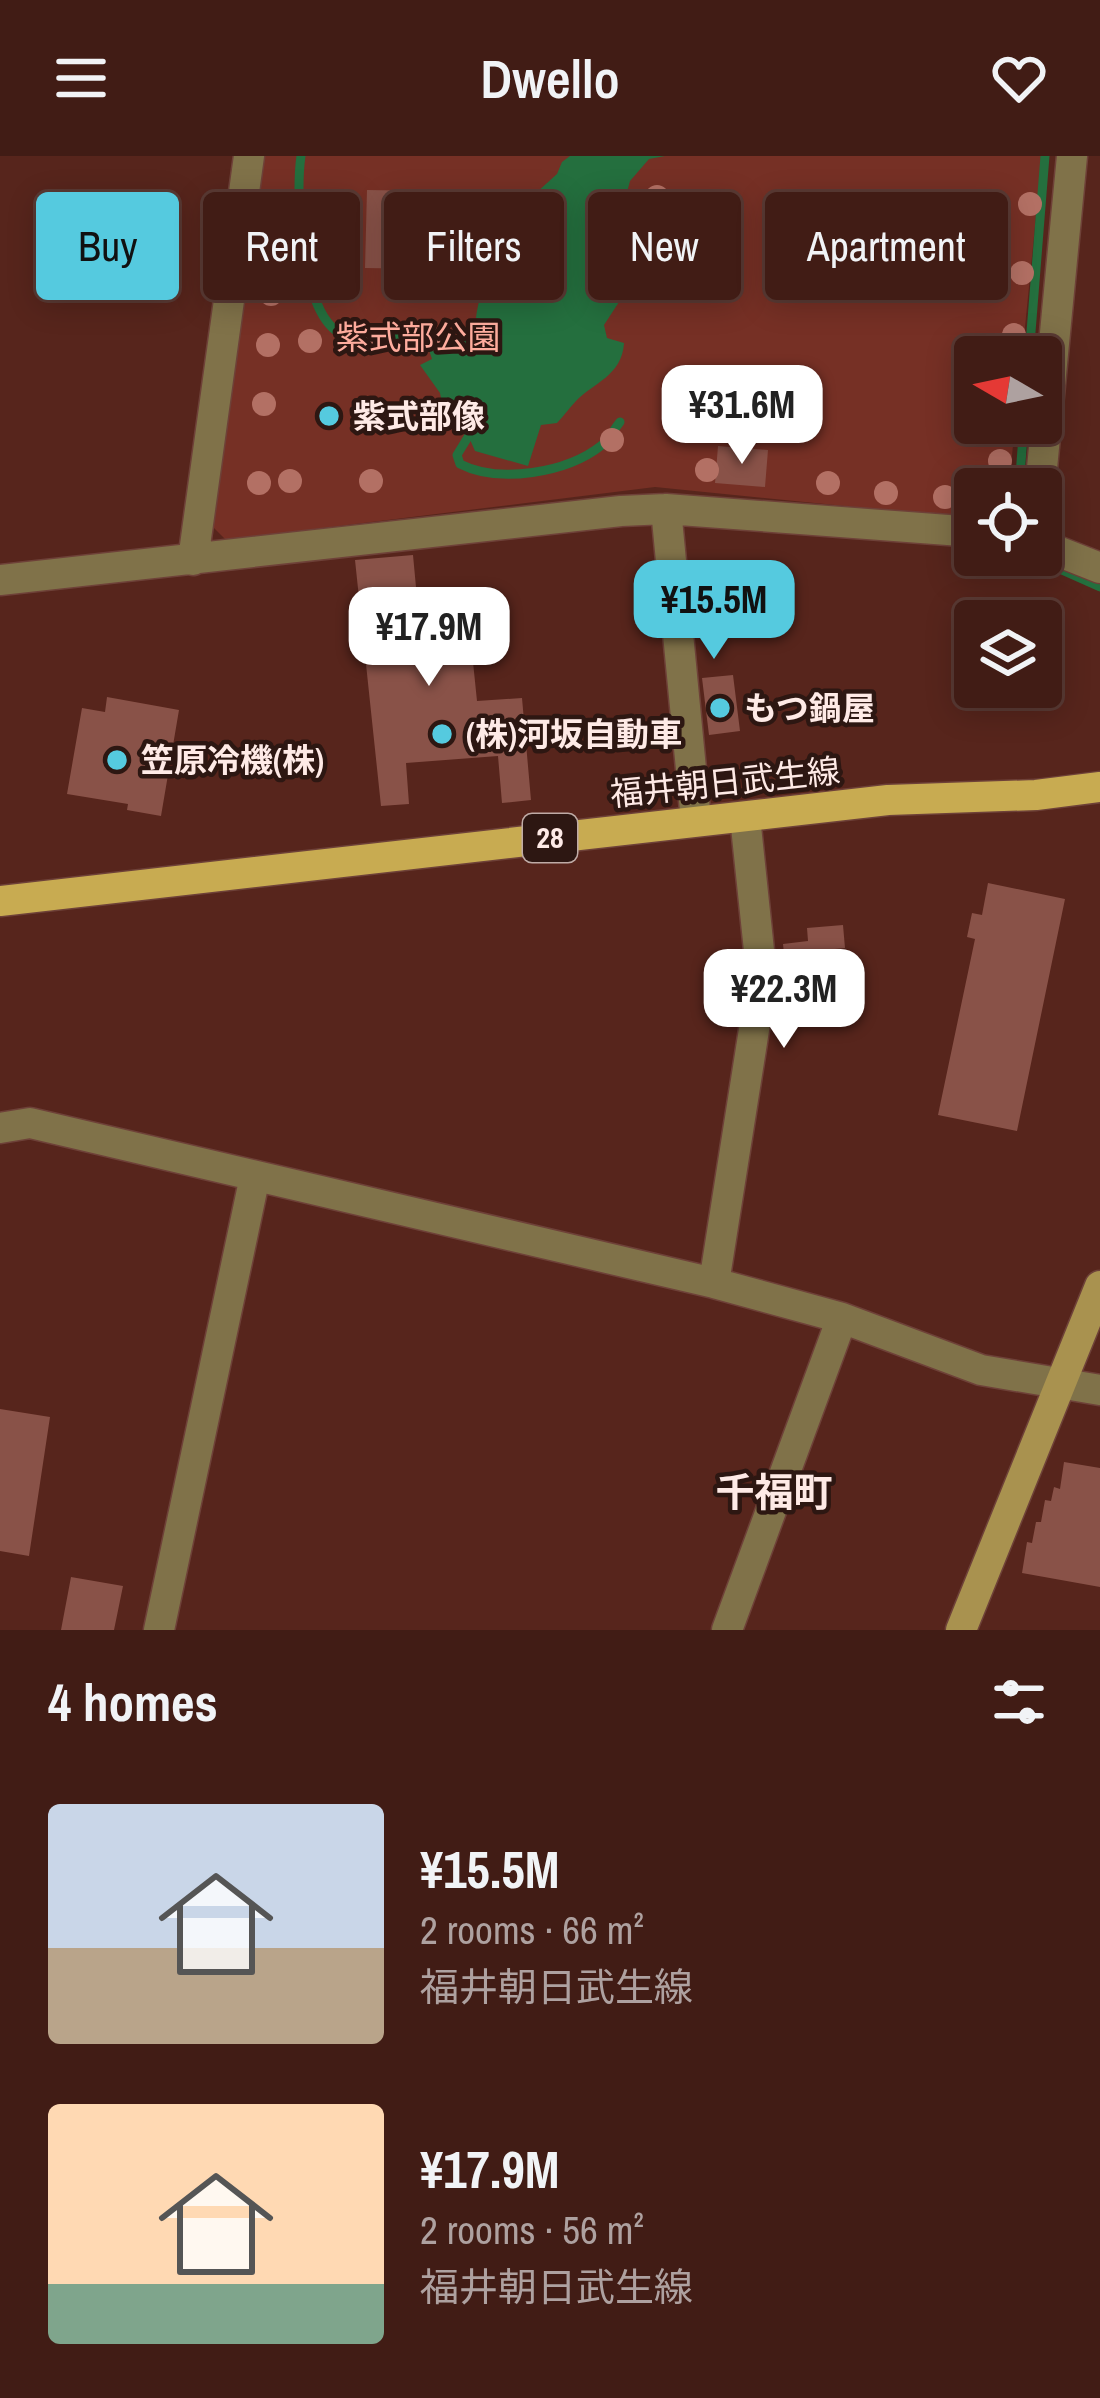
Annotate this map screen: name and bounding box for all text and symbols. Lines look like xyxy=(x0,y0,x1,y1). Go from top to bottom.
text: Dwello xyxy=(480,42,620,115)
icon: menu xyxy=(48,45,114,111)
icon: heart xyxy=(986,45,1052,111)
chip: Buy xyxy=(36,192,179,300)
chip: Rent xyxy=(203,192,360,300)
chip: Filters xyxy=(384,192,564,300)
chip: New xyxy=(588,192,741,300)
chip: Apartment xyxy=(765,192,1008,300)
park label: 紫式部公園 xyxy=(336,315,501,359)
north arrow xyxy=(954,336,1062,444)
map controls xyxy=(954,336,1062,708)
pin: ¥31.6M xyxy=(644,365,840,467)
text: ¥31.6M xyxy=(689,378,795,430)
place label: 紫式部像 xyxy=(353,394,485,438)
marker: 紫式部像 xyxy=(316,403,342,429)
button: locate xyxy=(954,468,1062,576)
pin: ¥15.5M xyxy=(616,560,812,662)
text: ¥15.5M xyxy=(661,573,767,625)
pin: ¥17.9M xyxy=(331,587,527,689)
text: ¥17.9M xyxy=(376,600,482,652)
button: layers xyxy=(954,600,1062,708)
place label: もつ鍋屋 xyxy=(744,686,875,730)
marker: もつ鍋屋 xyxy=(707,695,733,721)
place label: (株)河坂自動車 xyxy=(466,712,682,756)
marker: (株)河坂自動車 xyxy=(429,721,455,747)
place label: 笠原冷機(株) xyxy=(141,738,324,782)
marker: 笠原冷機(株) xyxy=(104,747,130,773)
street label: 福井朝日武生線 xyxy=(608,748,842,816)
road number: 28 xyxy=(523,814,577,862)
pin: ¥22.3M xyxy=(686,949,882,1051)
text: ¥22.3M xyxy=(731,962,837,1014)
district label: 千福町 xyxy=(715,1466,833,1518)
text: 4 homes xyxy=(48,1668,218,1737)
icon: filters xyxy=(986,1669,1052,1735)
text: ¥15.5M xyxy=(420,1835,560,1904)
icon: home xyxy=(144,1852,288,1996)
text: 2 rooms · 66 m² xyxy=(420,1904,644,1956)
text: 福井朝日武生線 xyxy=(420,1961,693,2013)
text: ¥17.9M xyxy=(420,2135,560,2204)
icon: home xyxy=(144,2152,288,2296)
text: 2 rooms · 56 m² xyxy=(420,2204,644,2256)
text: 福井朝日武生線 xyxy=(420,2261,693,2313)

